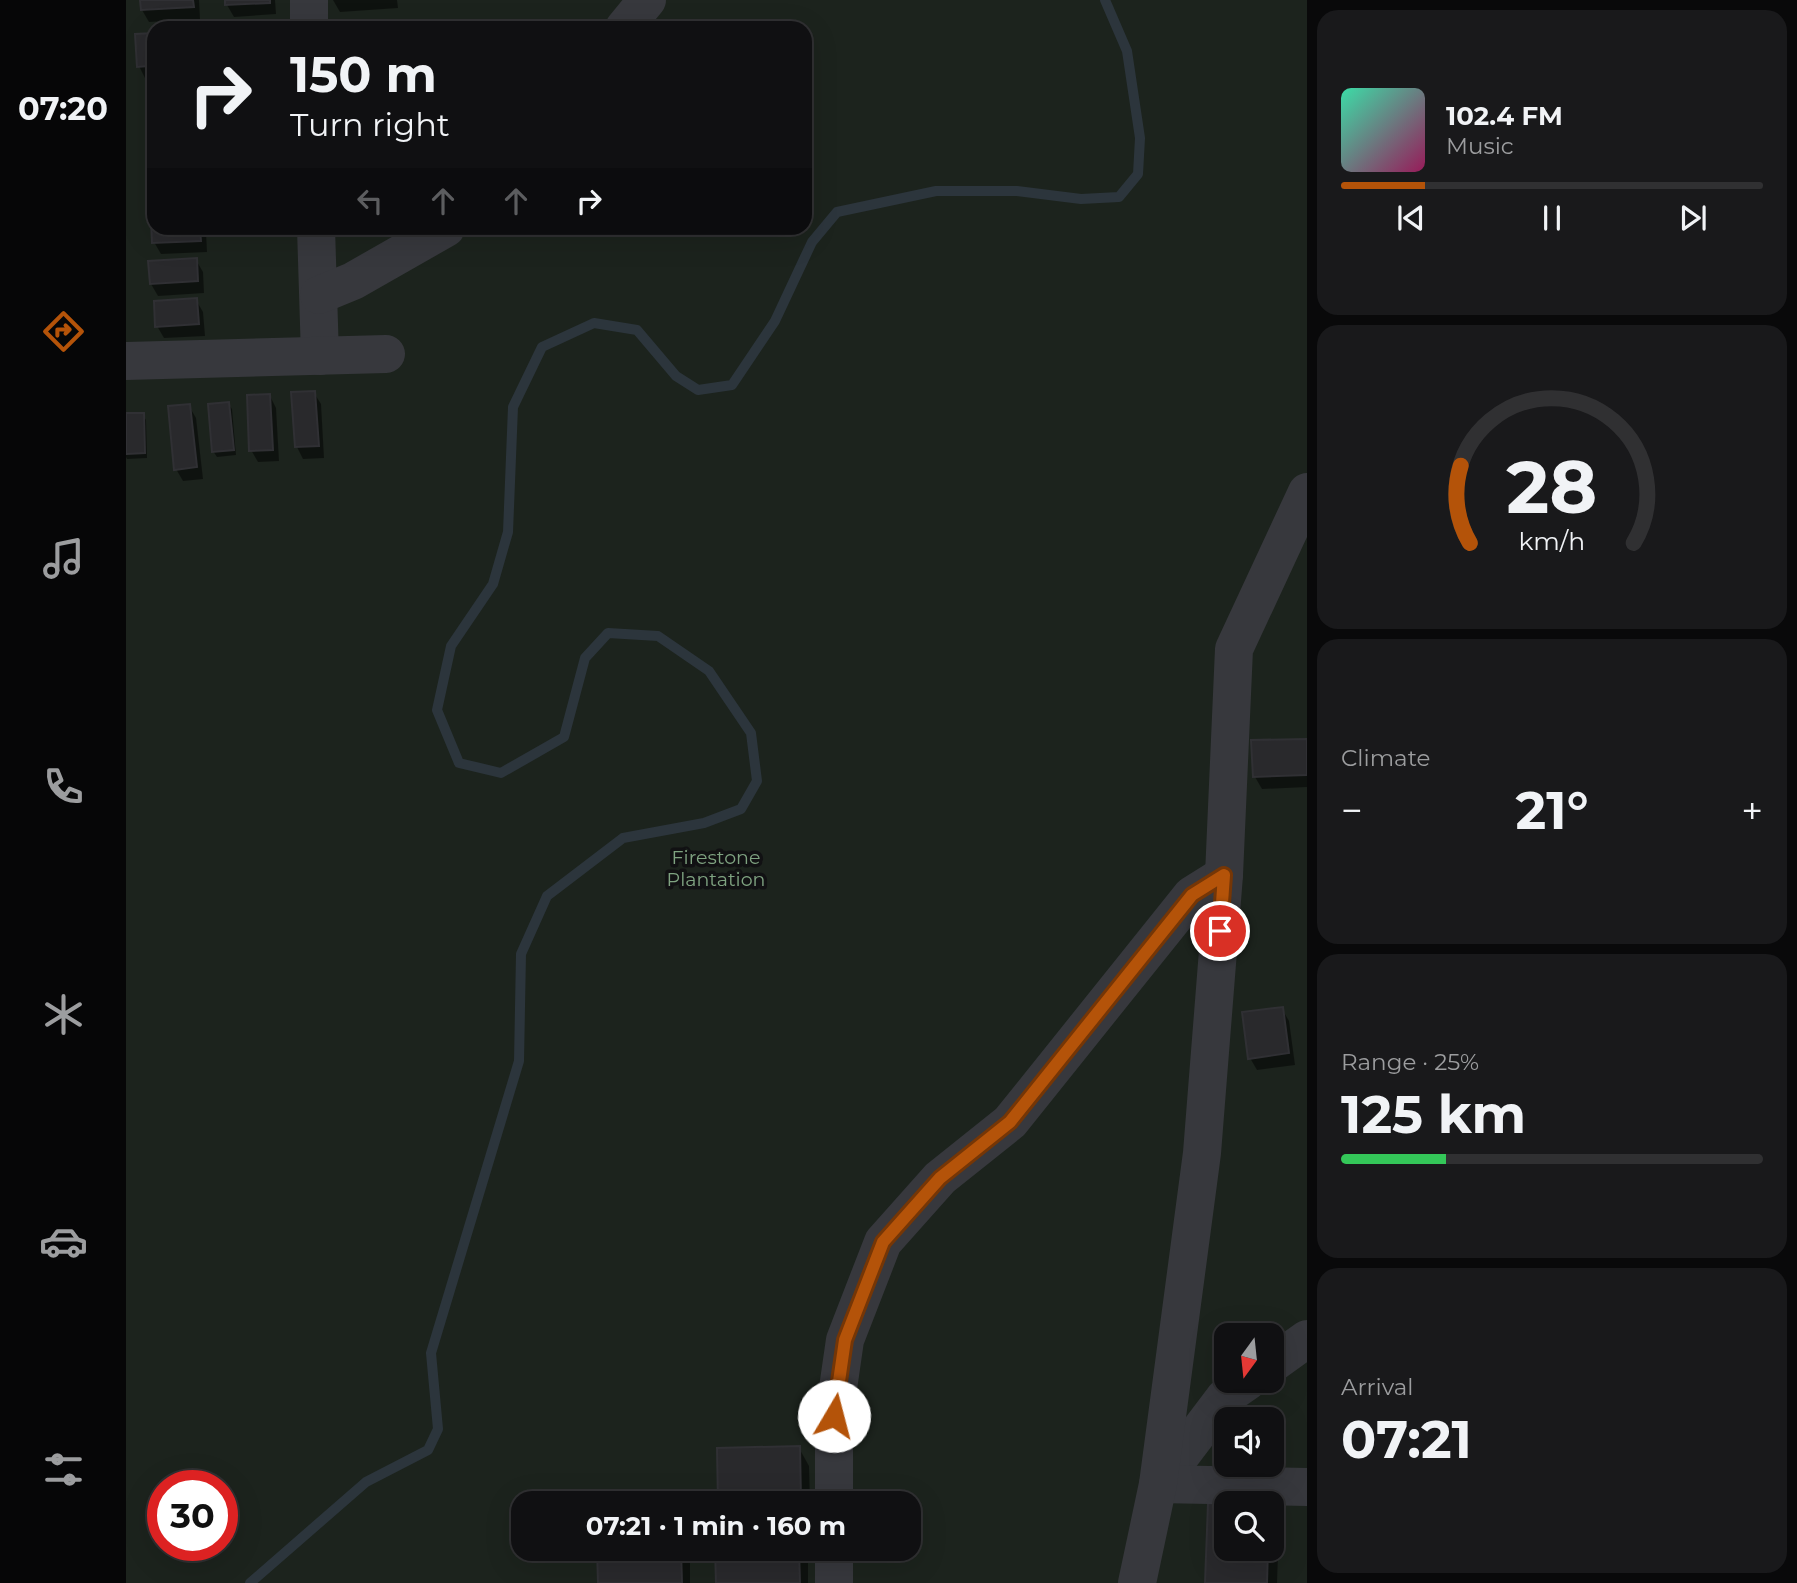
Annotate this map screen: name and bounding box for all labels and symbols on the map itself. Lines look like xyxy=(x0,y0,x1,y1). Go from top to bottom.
park label: Firestone Plantation xyxy=(667,846,765,891)
pin xyxy=(1190,901,1250,961)
north arrow xyxy=(1214,1323,1284,1393)
position arrow xyxy=(797,1379,871,1453)
speed limit sign: 30 xyxy=(147,1470,238,1561)

